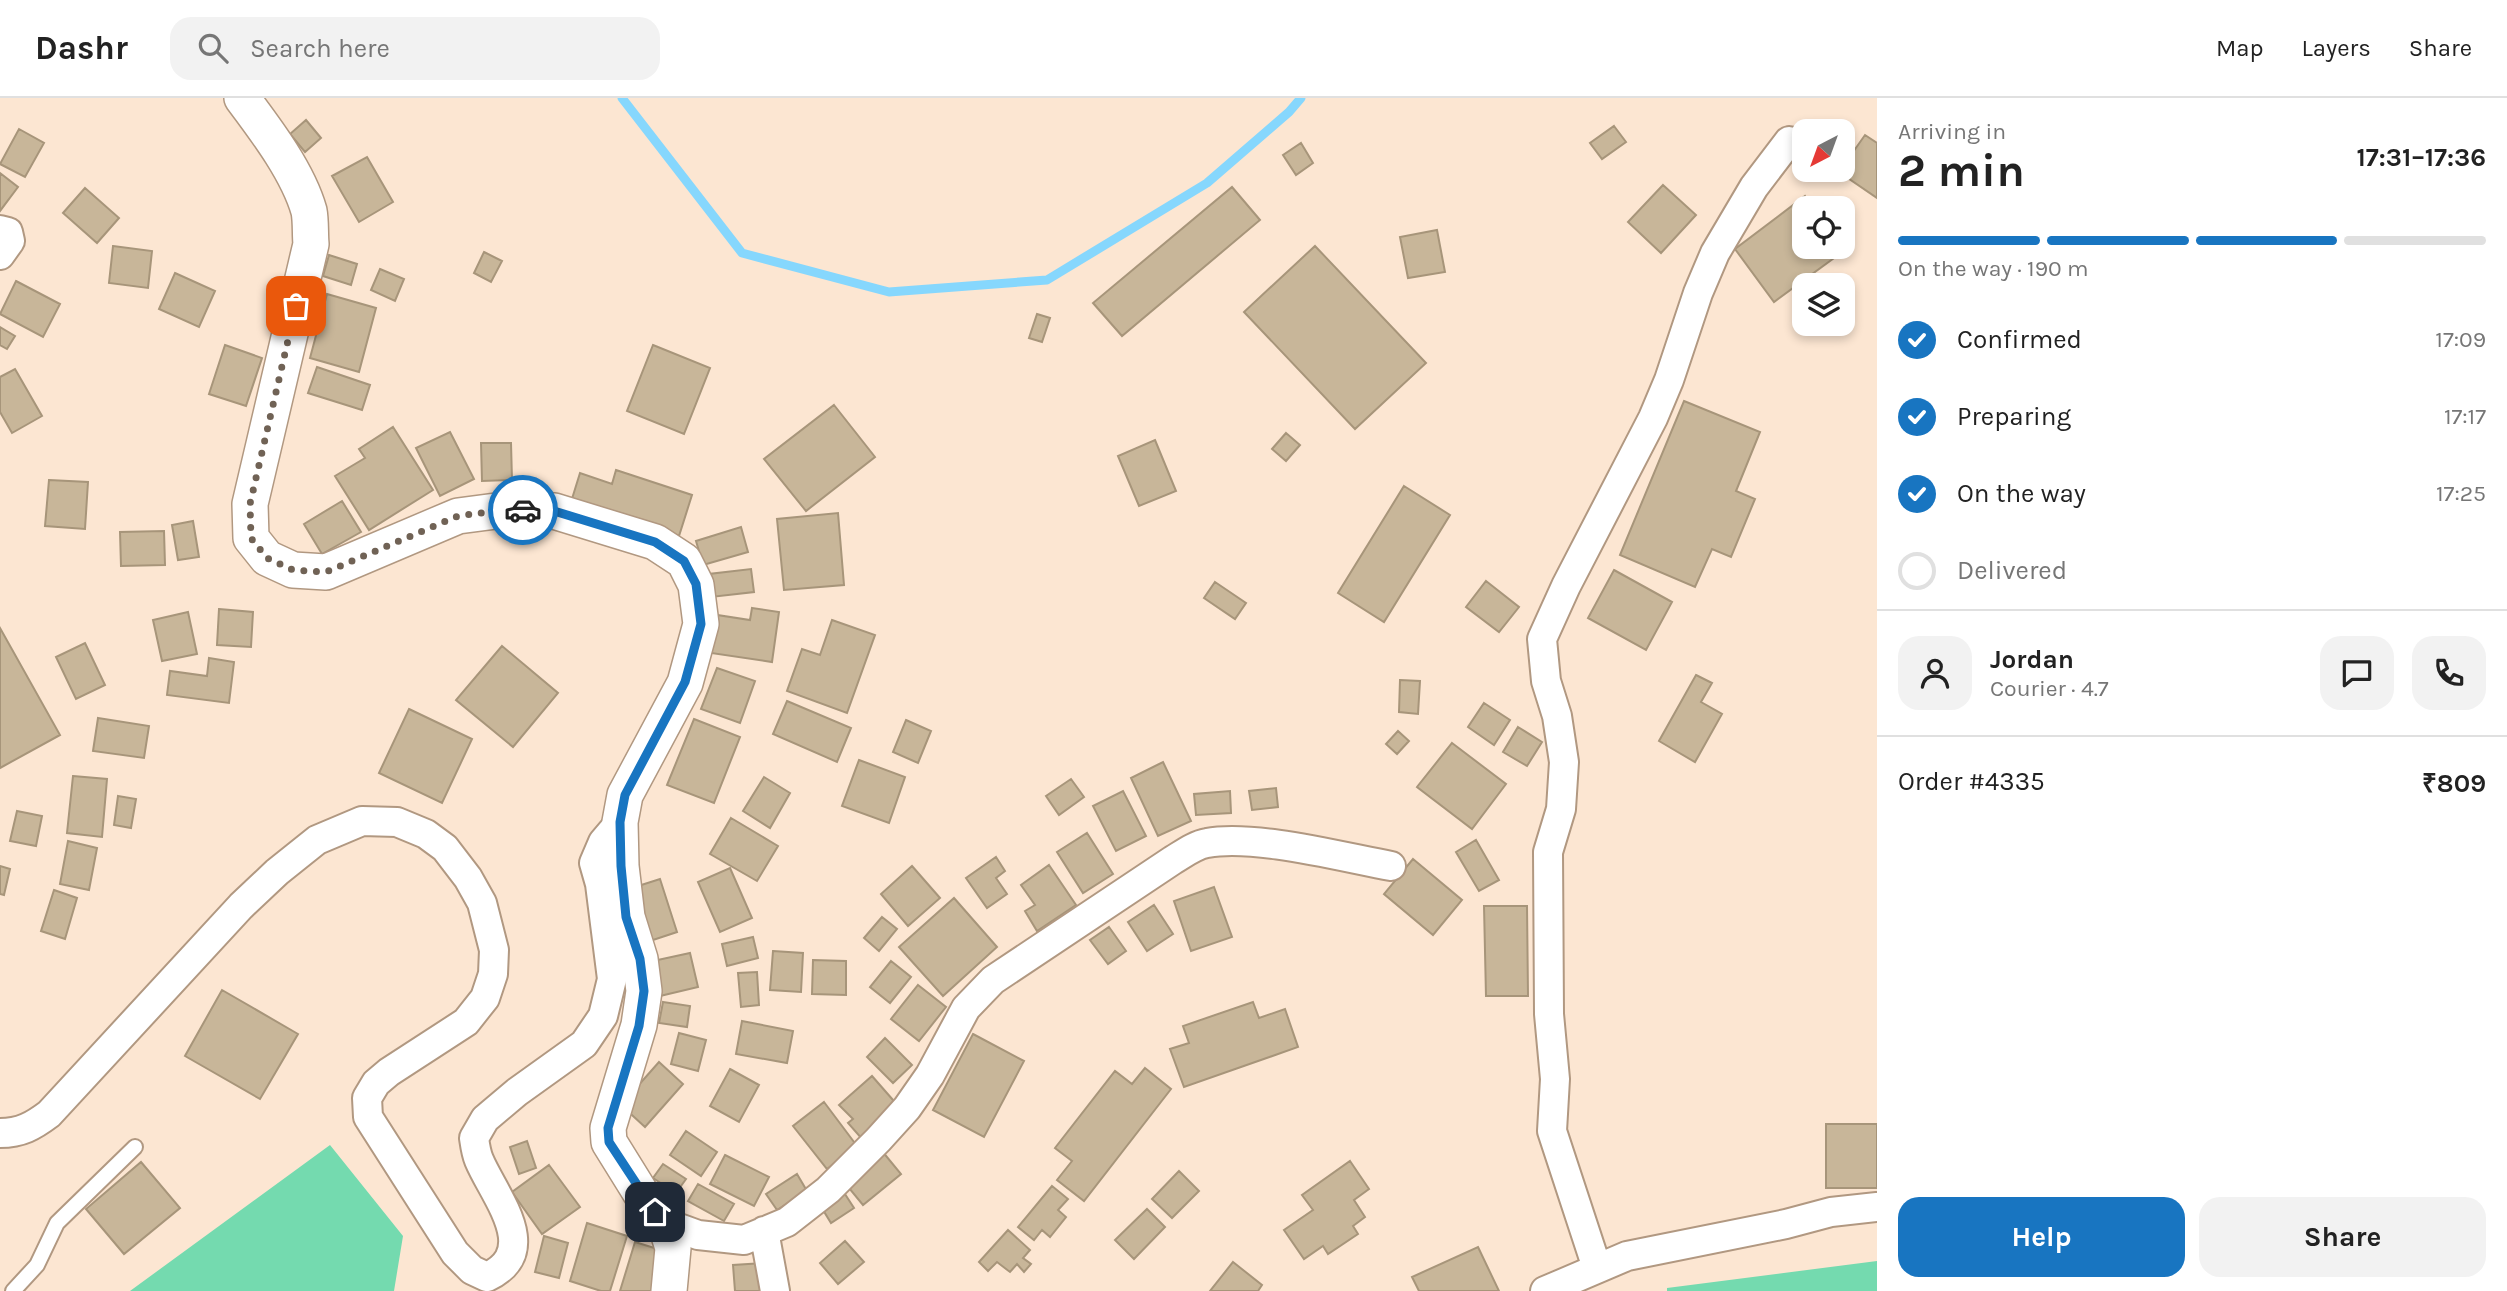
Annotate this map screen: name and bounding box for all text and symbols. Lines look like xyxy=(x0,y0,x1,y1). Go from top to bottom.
search box xyxy=(170,17,660,80)
text: Dashr xyxy=(35,29,128,67)
icon: search xyxy=(194,29,232,67)
text: Search here xyxy=(250,33,390,64)
text: Map xyxy=(2216,34,2264,62)
text: Layers xyxy=(2302,34,2371,62)
text: Share xyxy=(2409,34,2472,62)
text: Arriving in xyxy=(1898,118,2006,145)
north arrow xyxy=(1792,119,1855,182)
map controls xyxy=(1792,119,1855,336)
text: 17:31–17:36 xyxy=(2357,142,2486,173)
text: 2 min xyxy=(1898,144,2025,198)
button: locate xyxy=(1792,196,1855,259)
text: On the way · 190 m xyxy=(1898,255,2089,282)
button: layers xyxy=(1792,273,1855,336)
pin xyxy=(266,276,326,336)
icon: bag xyxy=(277,287,315,325)
icon: check xyxy=(1898,321,1936,359)
text: Confirmed xyxy=(1957,324,2082,355)
text: 17:09 xyxy=(2435,326,2486,353)
icon: check xyxy=(1898,398,1936,436)
text: Preparing xyxy=(1957,401,2071,432)
text: 17:17 xyxy=(2444,403,2486,430)
courier xyxy=(488,475,558,545)
icon: check xyxy=(1898,475,1936,513)
text: On the way xyxy=(1957,478,2086,509)
text: 17:25 xyxy=(2436,480,2486,507)
icon: car xyxy=(504,491,542,529)
text: Delivered xyxy=(1957,555,2067,586)
button: person xyxy=(1898,636,1972,710)
button: chat xyxy=(2320,636,2394,710)
button: phone xyxy=(2412,636,2486,710)
text: Jordan xyxy=(1990,644,2074,675)
text: Courier · 4.7 xyxy=(1990,675,2109,702)
text: Order #4335 xyxy=(1898,766,2045,797)
text: ₹809 xyxy=(2422,768,2486,799)
pin xyxy=(625,1182,685,1242)
icon: home xyxy=(636,1193,674,1231)
button: Help xyxy=(1898,1197,2185,1277)
button: Share xyxy=(2199,1197,2486,1277)

